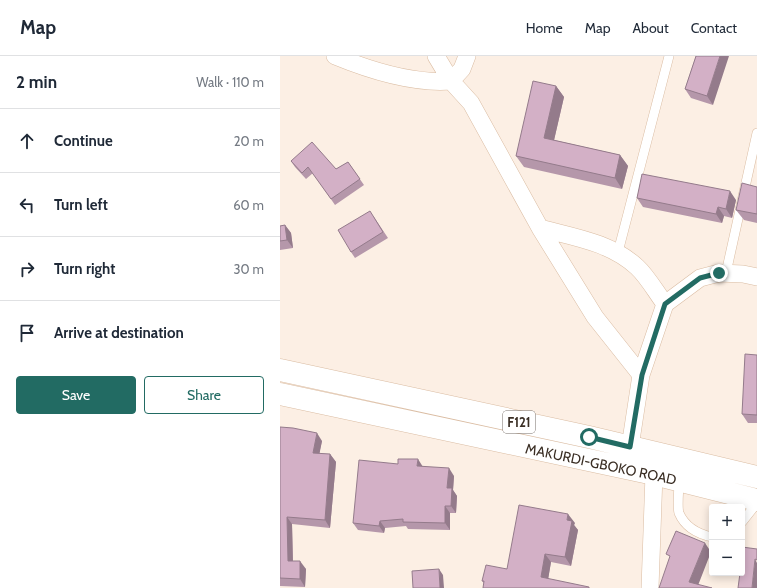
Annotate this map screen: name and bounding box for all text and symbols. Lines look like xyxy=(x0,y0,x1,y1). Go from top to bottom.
text: Map xyxy=(20,16,56,39)
text: Home xyxy=(526,19,563,37)
text: Map xyxy=(585,19,610,37)
text: About xyxy=(632,19,669,37)
text: Contact xyxy=(691,19,737,37)
text: 2 min xyxy=(16,72,57,92)
text: Walk · 110 m xyxy=(196,74,264,90)
icon: ahead xyxy=(16,130,38,152)
text: Continue xyxy=(54,132,113,150)
text: 20 m xyxy=(234,133,264,149)
icon: left xyxy=(16,194,38,216)
text: Turn left xyxy=(54,196,108,214)
text: 60 m xyxy=(233,197,264,213)
icon: right xyxy=(16,258,38,280)
text: Turn right xyxy=(54,260,115,278)
text: 30 m xyxy=(234,261,264,277)
route end xyxy=(710,264,728,282)
icon: arrive xyxy=(16,322,38,344)
text: Arrive at destination xyxy=(54,324,184,342)
button: Save xyxy=(16,376,136,414)
button: Share xyxy=(144,376,264,414)
road number: F121 xyxy=(503,411,535,433)
route start xyxy=(580,428,598,446)
street label: MAKURDI-GBOKO ROAD xyxy=(524,439,678,489)
map controls xyxy=(709,504,745,576)
button: + xyxy=(709,504,745,540)
button: − xyxy=(709,540,745,576)

